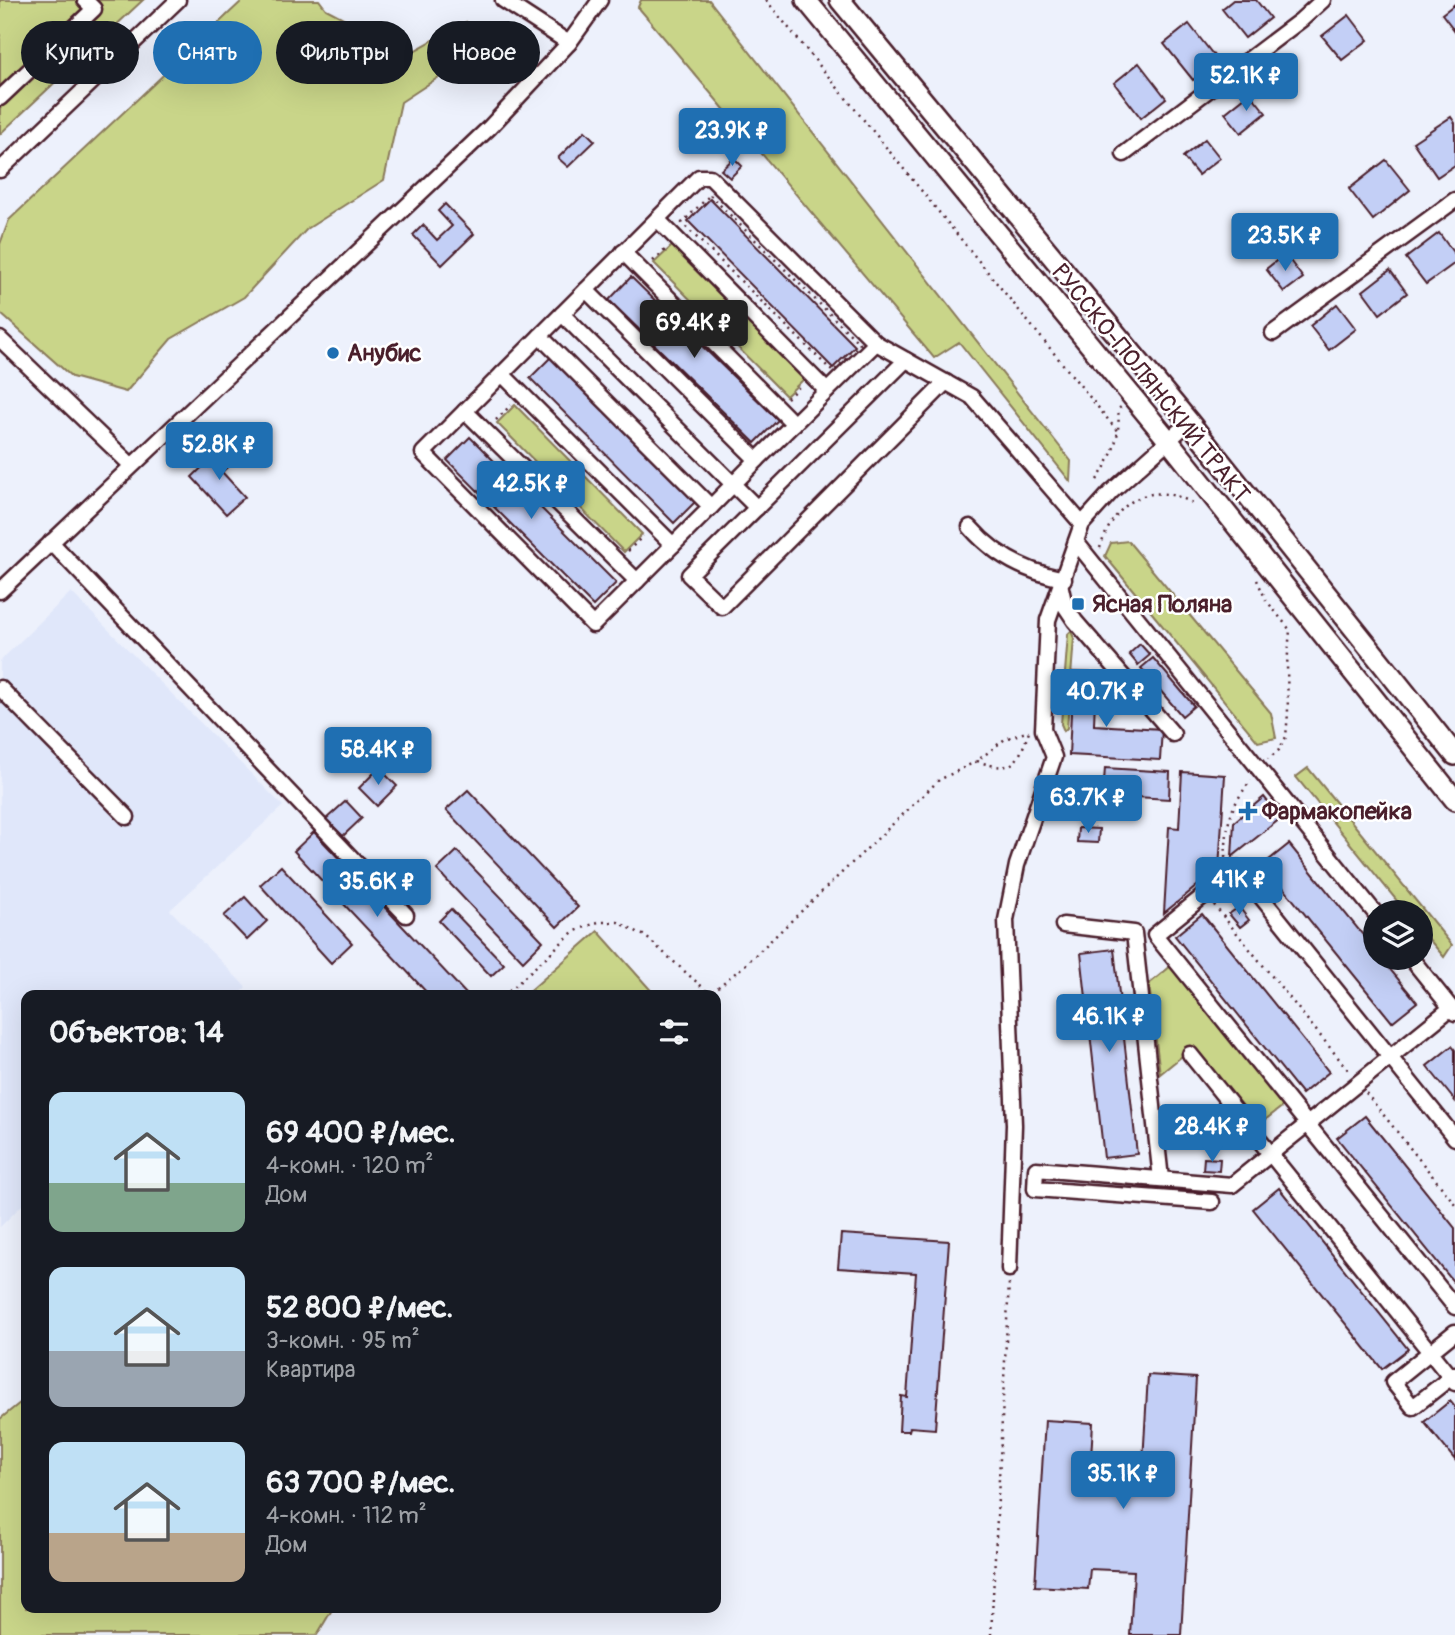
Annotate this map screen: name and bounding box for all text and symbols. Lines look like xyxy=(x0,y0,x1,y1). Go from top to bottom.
chip: Купить xyxy=(21,21,139,84)
chip: Снять xyxy=(153,21,262,84)
chip: Фильтры xyxy=(276,21,413,84)
chip: Новое xyxy=(427,21,540,84)
pin: 52.1K ₽ xyxy=(1181,54,1311,113)
text: 52.1K ₽ xyxy=(1210,61,1282,90)
pin: 23.9K ₽ xyxy=(667,108,797,168)
text: 23.9K ₽ xyxy=(695,116,769,145)
pin: 23.5K ₽ xyxy=(1220,214,1350,273)
text: 23.5K ₽ xyxy=(1247,221,1323,250)
street label: РУССКО-ПОЛЯНСКИЙ ТРАКТ xyxy=(1045,258,1256,509)
pin: 69.4K ₽ xyxy=(629,300,759,360)
text: 69.4K ₽ xyxy=(656,308,732,337)
place label: Анубис xyxy=(347,339,421,368)
marker: Анубис xyxy=(325,345,341,361)
pin: 52.8K ₽ xyxy=(154,422,284,482)
text: 52.8K ₽ xyxy=(182,430,256,459)
pin: 42.5K ₽ xyxy=(466,462,596,521)
text: 42.5K ₽ xyxy=(493,469,569,498)
place label: Ясная Поляна xyxy=(1092,590,1232,619)
marker: Ясная Поляна xyxy=(1070,596,1086,612)
pin: 40.7K ₽ xyxy=(1041,670,1171,729)
text: 40.7K ₽ xyxy=(1067,677,1145,706)
pin: 58.4K ₽ xyxy=(313,728,443,787)
text: 58.4K ₽ xyxy=(340,735,416,764)
pin: 63.7K ₽ xyxy=(1023,776,1153,835)
text: 63.7K ₽ xyxy=(1050,783,1126,812)
place label: Фармакопейка xyxy=(1261,797,1412,826)
marker: Фармакопейка xyxy=(1240,803,1256,819)
pin: 41K ₽ xyxy=(1190,858,1288,917)
pin: 35.6K ₽ xyxy=(312,860,442,919)
text: 41K ₽ xyxy=(1212,865,1267,894)
text: 35.6K ₽ xyxy=(339,867,415,896)
map controls xyxy=(1363,900,1433,970)
button: layers xyxy=(1363,900,1433,970)
pin: 46.1K ₽ xyxy=(1044,995,1174,1054)
text: 46.1K ₽ xyxy=(1072,1002,1146,1031)
icon: filters xyxy=(655,1013,693,1051)
text: Объектов: 14 xyxy=(49,1014,224,1051)
pin: 28.4K ₽ xyxy=(1147,1104,1277,1164)
text: 28.4K ₽ xyxy=(1174,1112,1250,1141)
text: 69 400 ₽/мес. xyxy=(266,1114,455,1151)
icon: home xyxy=(105,1120,189,1204)
text: 4-комн. · 120 m² xyxy=(266,1151,433,1180)
text: Дом xyxy=(266,1180,307,1209)
text: 52 800 ₽/мес. xyxy=(266,1289,453,1326)
icon: home xyxy=(105,1295,189,1379)
text: 3-комн. · 95 m² xyxy=(266,1326,420,1355)
text: Квартира xyxy=(266,1355,355,1384)
pin: 35.1K ₽ xyxy=(1058,1452,1188,1511)
text: 35.1K ₽ xyxy=(1087,1459,1159,1488)
text: 63 700 ₽/мес. xyxy=(266,1464,455,1501)
icon: home xyxy=(105,1470,189,1554)
text: 4-комн. · 112 m² xyxy=(266,1501,427,1530)
text: Дом xyxy=(266,1530,307,1559)

